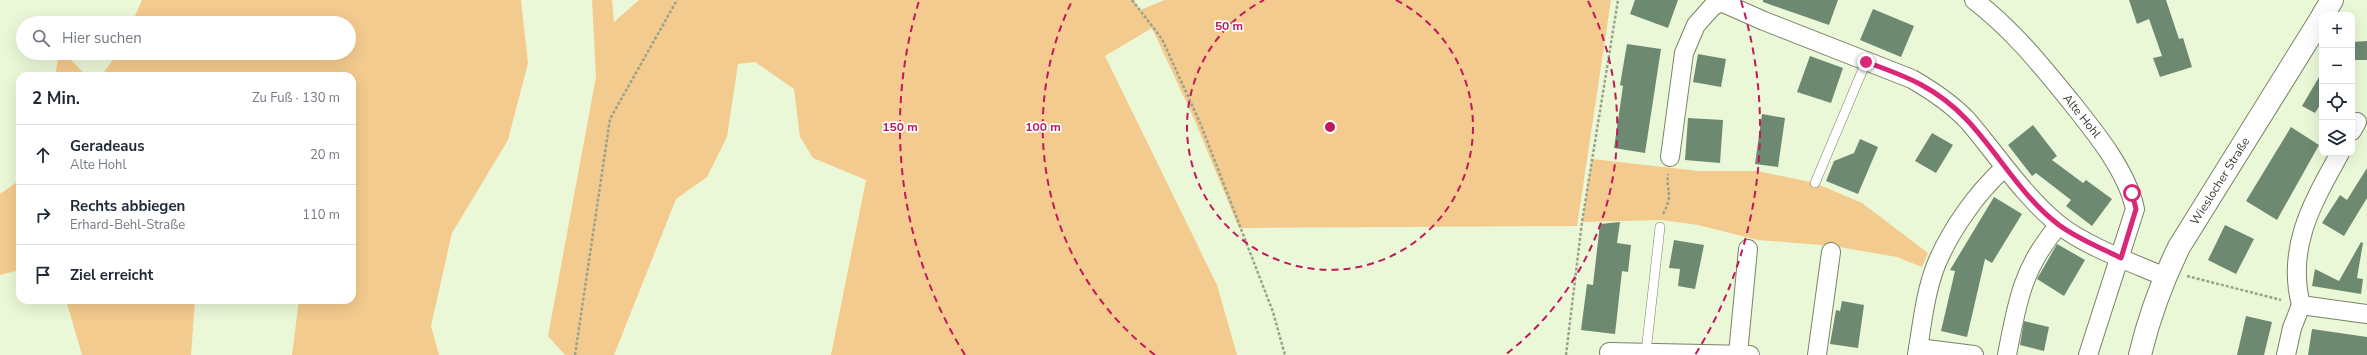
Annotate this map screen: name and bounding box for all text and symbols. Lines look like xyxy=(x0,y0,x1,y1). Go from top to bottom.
map controls xyxy=(2319,12,2355,156)
button: + xyxy=(2319,12,2355,48)
search box xyxy=(16,16,356,60)
text: 50 m xyxy=(1215,18,1243,34)
icon: search xyxy=(30,27,52,49)
text: Hier suchen xyxy=(62,28,142,48)
button: − xyxy=(2319,48,2355,84)
route end xyxy=(1857,53,1875,71)
button: locate xyxy=(2319,84,2355,120)
text: 2 Min. xyxy=(32,87,80,110)
text: Zu Fuß · 130 m xyxy=(252,89,340,107)
street label: Alte Hohl xyxy=(2059,91,2105,142)
text: 150 m xyxy=(882,119,918,135)
text: 100 m xyxy=(1025,119,1061,135)
centre of rings xyxy=(1323,120,1337,134)
button: layers xyxy=(2319,120,2355,156)
street label: Wieslocher Straße xyxy=(2187,134,2253,228)
text: Geradeaus xyxy=(70,136,145,156)
icon: ahead xyxy=(32,144,54,166)
text: 20 m xyxy=(310,146,340,164)
text: Alte Hohl xyxy=(70,156,126,174)
route start xyxy=(2123,184,2141,202)
text: Rechts abbiegen xyxy=(70,196,185,216)
icon: right xyxy=(32,204,54,226)
text: 110 m xyxy=(302,206,340,224)
text: Erhard-Behl-Straße xyxy=(70,216,185,234)
icon: arrive xyxy=(32,264,54,286)
text: Ziel erreicht xyxy=(70,265,153,285)

